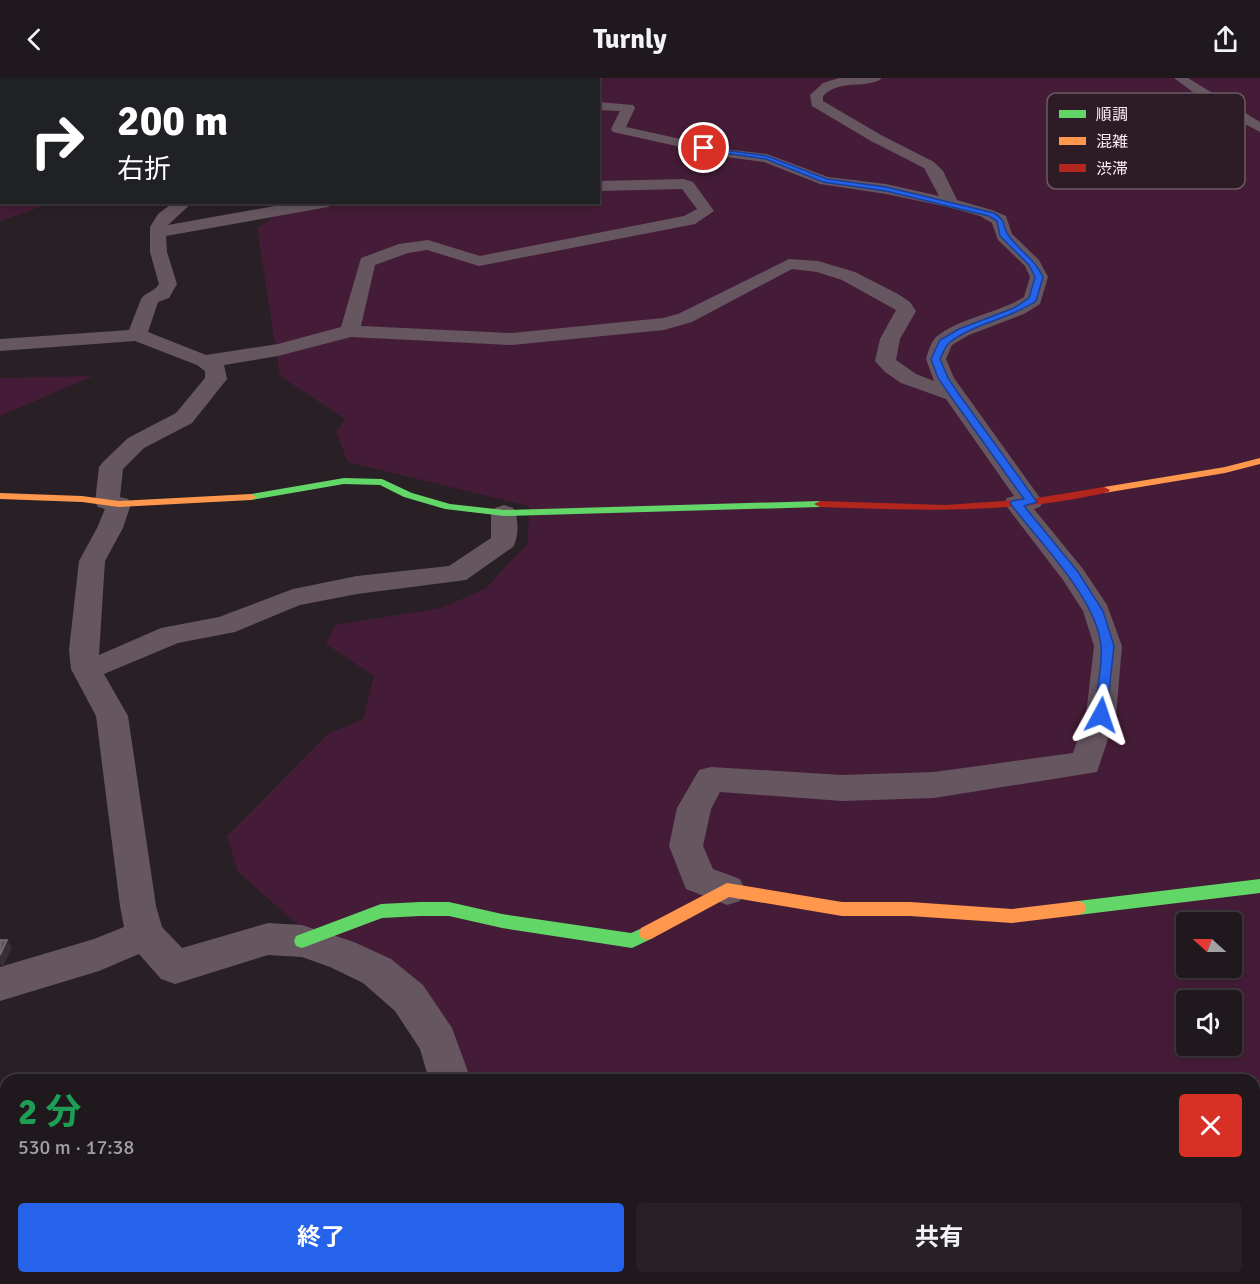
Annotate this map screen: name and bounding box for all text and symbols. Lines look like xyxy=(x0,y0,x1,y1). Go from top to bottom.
icon: back xyxy=(18,23,51,56)
text: Turnly xyxy=(593,23,667,56)
icon: share xyxy=(1209,23,1242,56)
legend xyxy=(1047,93,1245,189)
text: 200 m xyxy=(117,96,228,147)
icon: right xyxy=(18,102,96,180)
text: 順調 xyxy=(1096,105,1128,125)
pin xyxy=(678,122,729,173)
icon: arrive xyxy=(687,131,720,164)
text: 混雑 xyxy=(1096,132,1128,152)
text: 右折 xyxy=(117,153,171,186)
text: 渋滞 xyxy=(1096,159,1128,179)
position arrow xyxy=(1069,683,1133,747)
north arrow xyxy=(1176,912,1242,978)
map controls xyxy=(1176,912,1242,1056)
button: sound xyxy=(1176,990,1242,1056)
text: 2 分 xyxy=(18,1090,81,1135)
button: close xyxy=(1179,1094,1242,1157)
text: 530 m · 17:38 xyxy=(18,1135,134,1160)
button: 終了 xyxy=(18,1203,624,1272)
button: 共有 xyxy=(636,1203,1242,1272)

